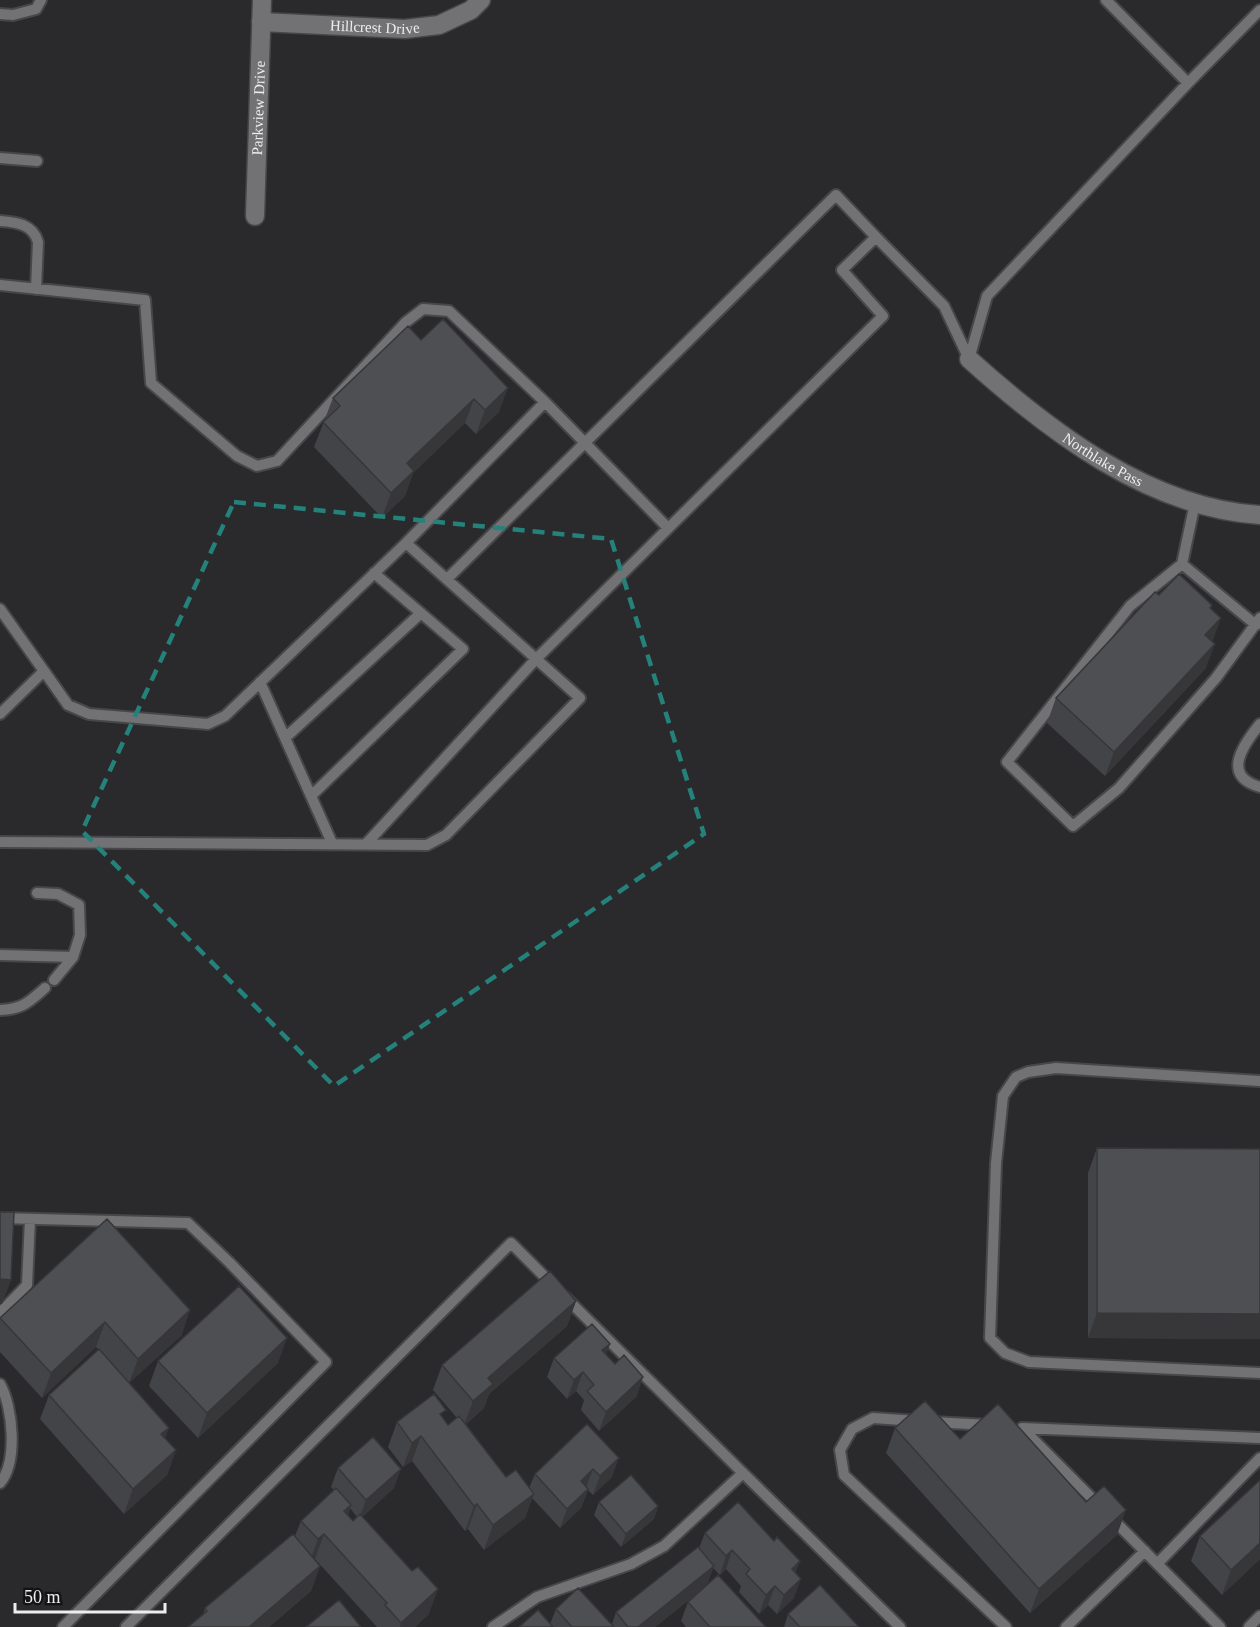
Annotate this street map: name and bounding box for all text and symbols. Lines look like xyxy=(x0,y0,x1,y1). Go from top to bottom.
street label: Hillcrest Drive xyxy=(330,17,421,37)
street label: Parkview Drive xyxy=(249,60,268,156)
street label: Northlake Pass xyxy=(1060,430,1146,490)
scale bar xyxy=(15,1576,165,1614)
text: 50 m xyxy=(24,1587,61,1607)

